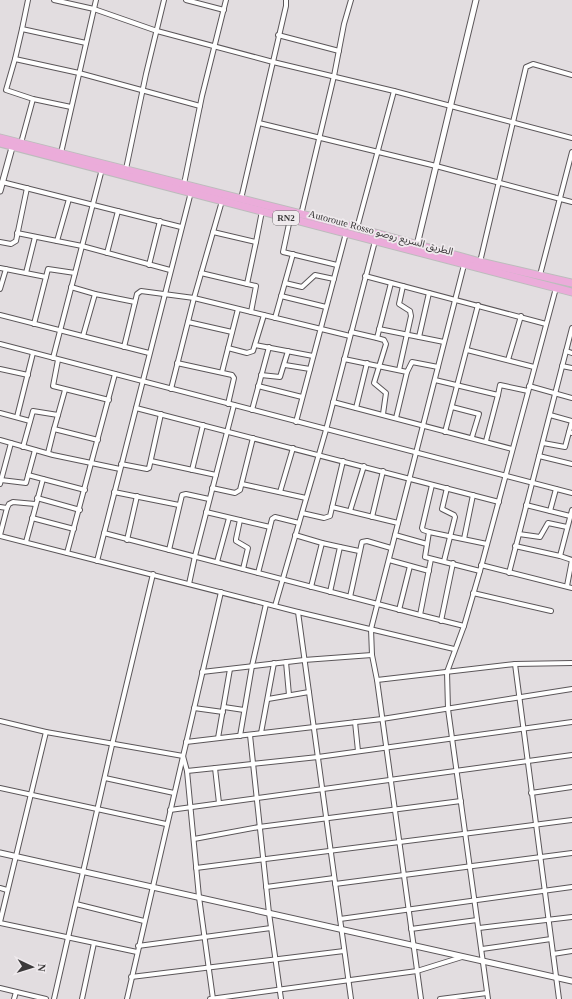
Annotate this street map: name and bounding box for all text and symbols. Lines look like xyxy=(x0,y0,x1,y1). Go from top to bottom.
street label: Autoroute Rosso الطريق السريع روصو xyxy=(307,208,454,259)
road number: RN2 xyxy=(273,211,299,225)
north arrow xyxy=(12,947,52,987)
text: N xyxy=(36,963,48,972)

